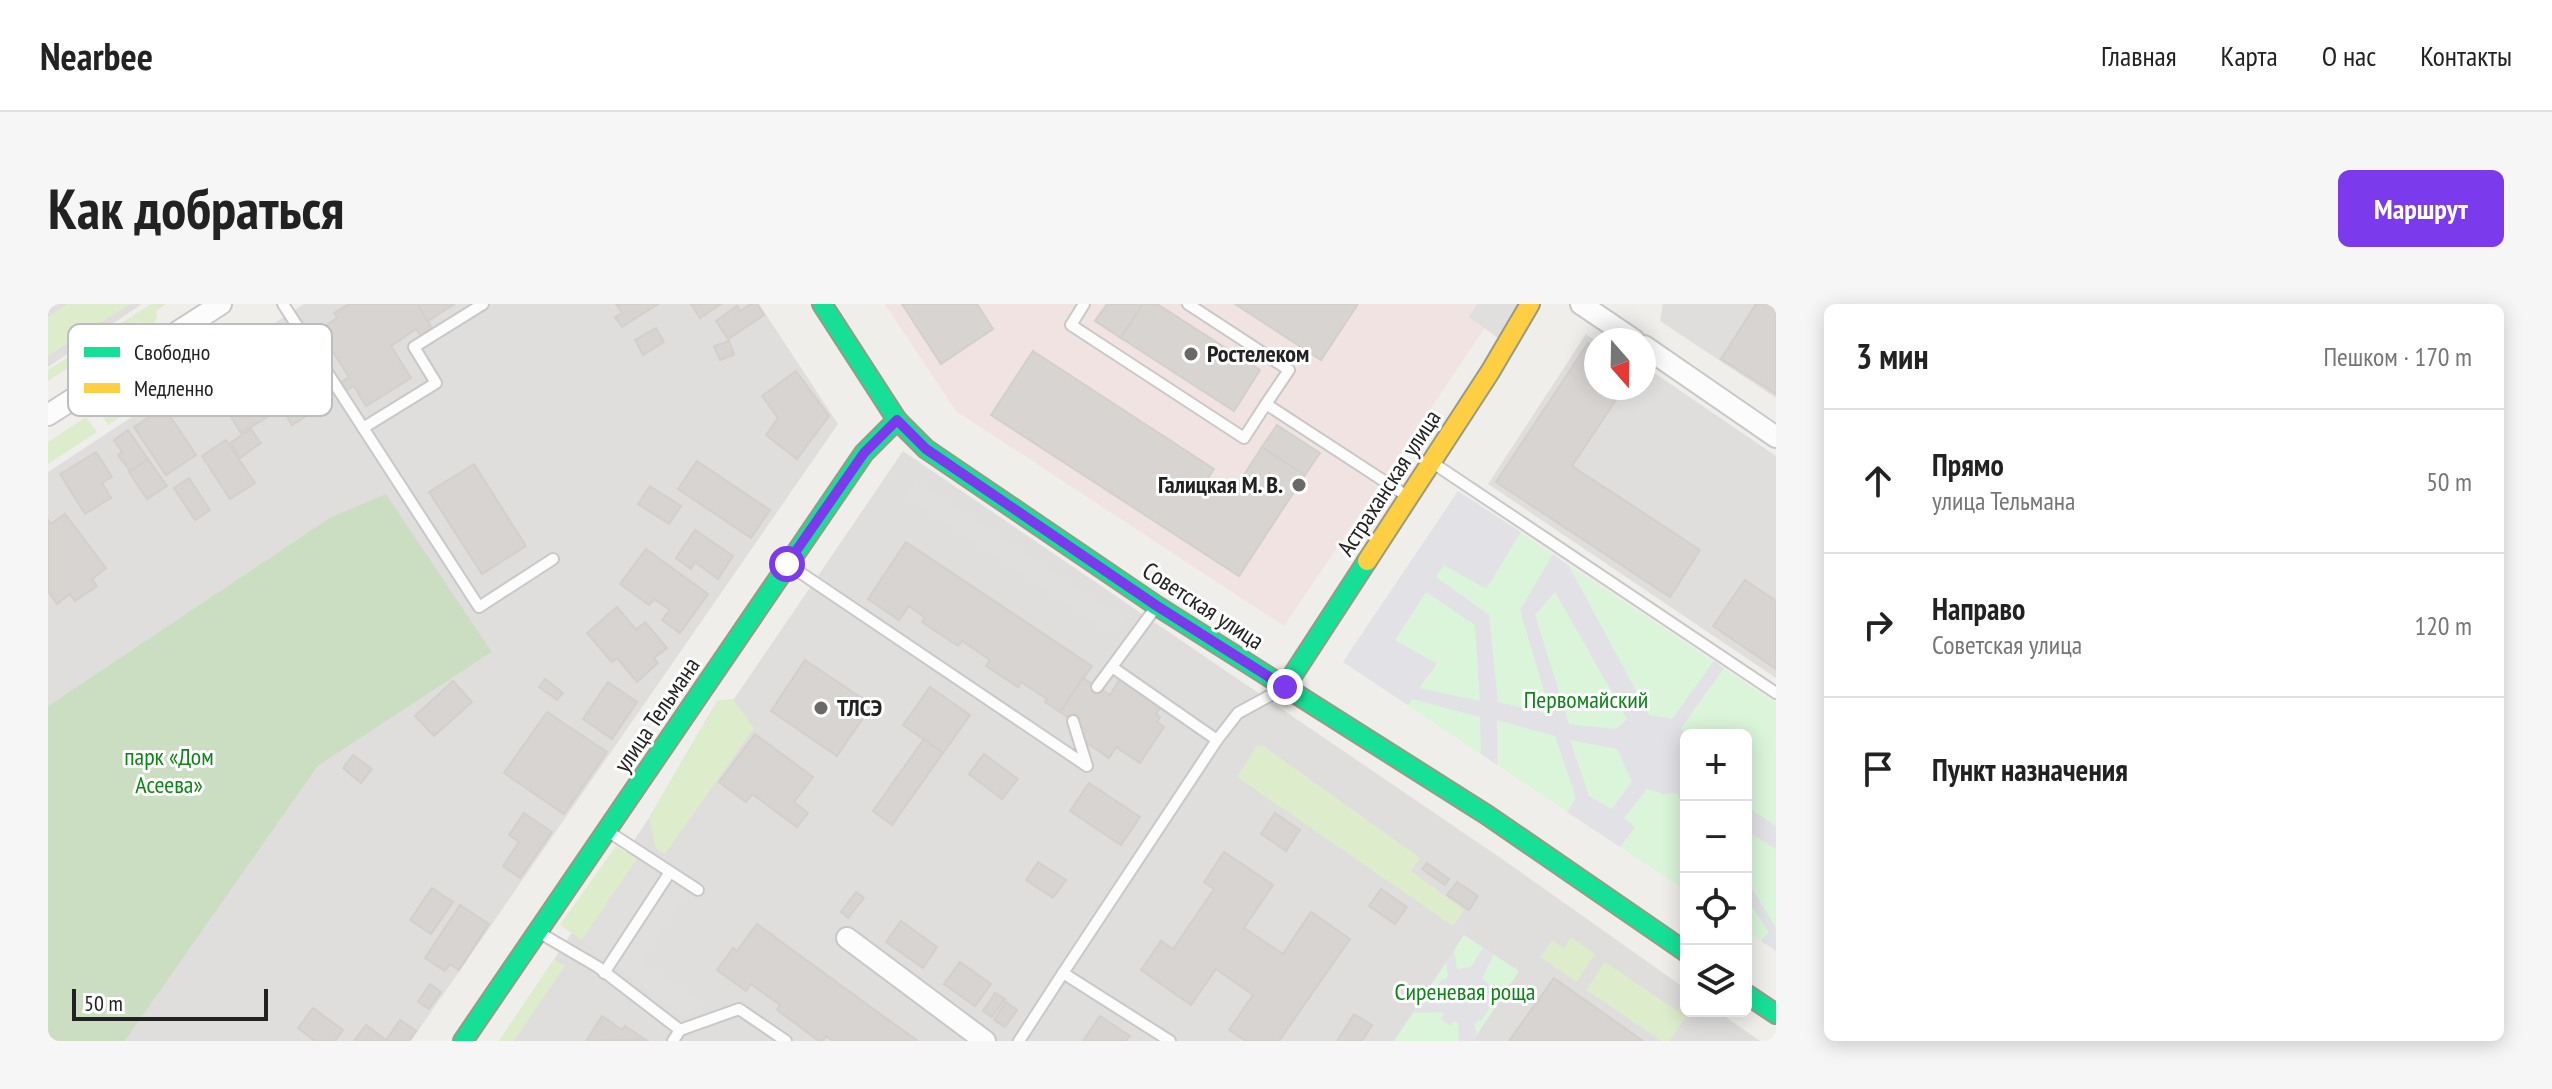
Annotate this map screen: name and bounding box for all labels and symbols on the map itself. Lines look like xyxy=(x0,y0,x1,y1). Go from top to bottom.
legend xyxy=(68,324,332,416)
north arrow xyxy=(1584,328,1656,400)
text: Свободно xyxy=(134,338,210,366)
place label: Ростелеком xyxy=(1207,338,1309,369)
marker: Ростелеком xyxy=(1182,345,1200,363)
text: Медленно xyxy=(134,374,213,402)
street label: Астраханская улица xyxy=(1330,404,1447,562)
place label: Галицкая М. В. xyxy=(1158,469,1283,500)
marker: Галицкая М. В. xyxy=(1290,476,1308,494)
route start xyxy=(769,546,805,582)
street label: Советская улица xyxy=(1137,555,1270,656)
street label: улица Тельмана xyxy=(607,651,706,778)
route end xyxy=(1267,669,1303,705)
park label: Первомайский xyxy=(1524,684,1648,715)
place label: ТЛСЭ xyxy=(837,692,882,723)
marker: ТЛСЭ xyxy=(812,699,830,717)
park label: парк «Дом Асеева» xyxy=(124,741,214,800)
park label: Сиреневая роща xyxy=(1395,976,1535,1007)
scale bar xyxy=(72,985,268,1021)

